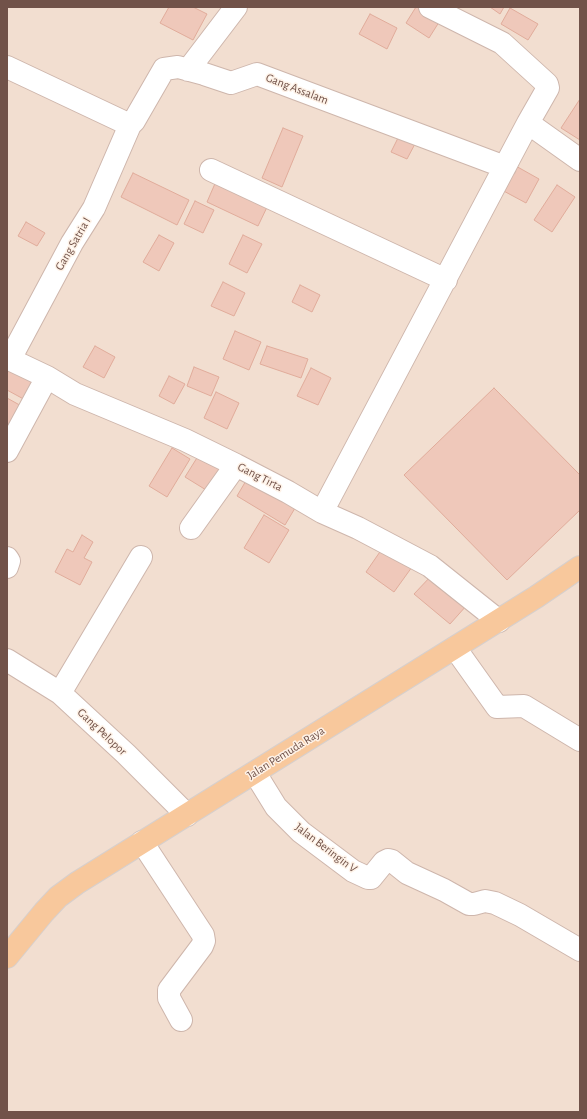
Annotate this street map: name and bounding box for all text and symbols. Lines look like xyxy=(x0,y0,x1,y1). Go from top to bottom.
street label: Gang Assalam xyxy=(264,70,330,108)
street label: Gang Satria I xyxy=(52,215,94,273)
street label: Gang Tirta xyxy=(235,460,285,494)
street label: Gang Pelopor xyxy=(74,705,130,759)
street label: Jalan Pemuda Raya xyxy=(245,723,327,783)
street label: Jalan Beringin V xyxy=(292,820,360,876)

